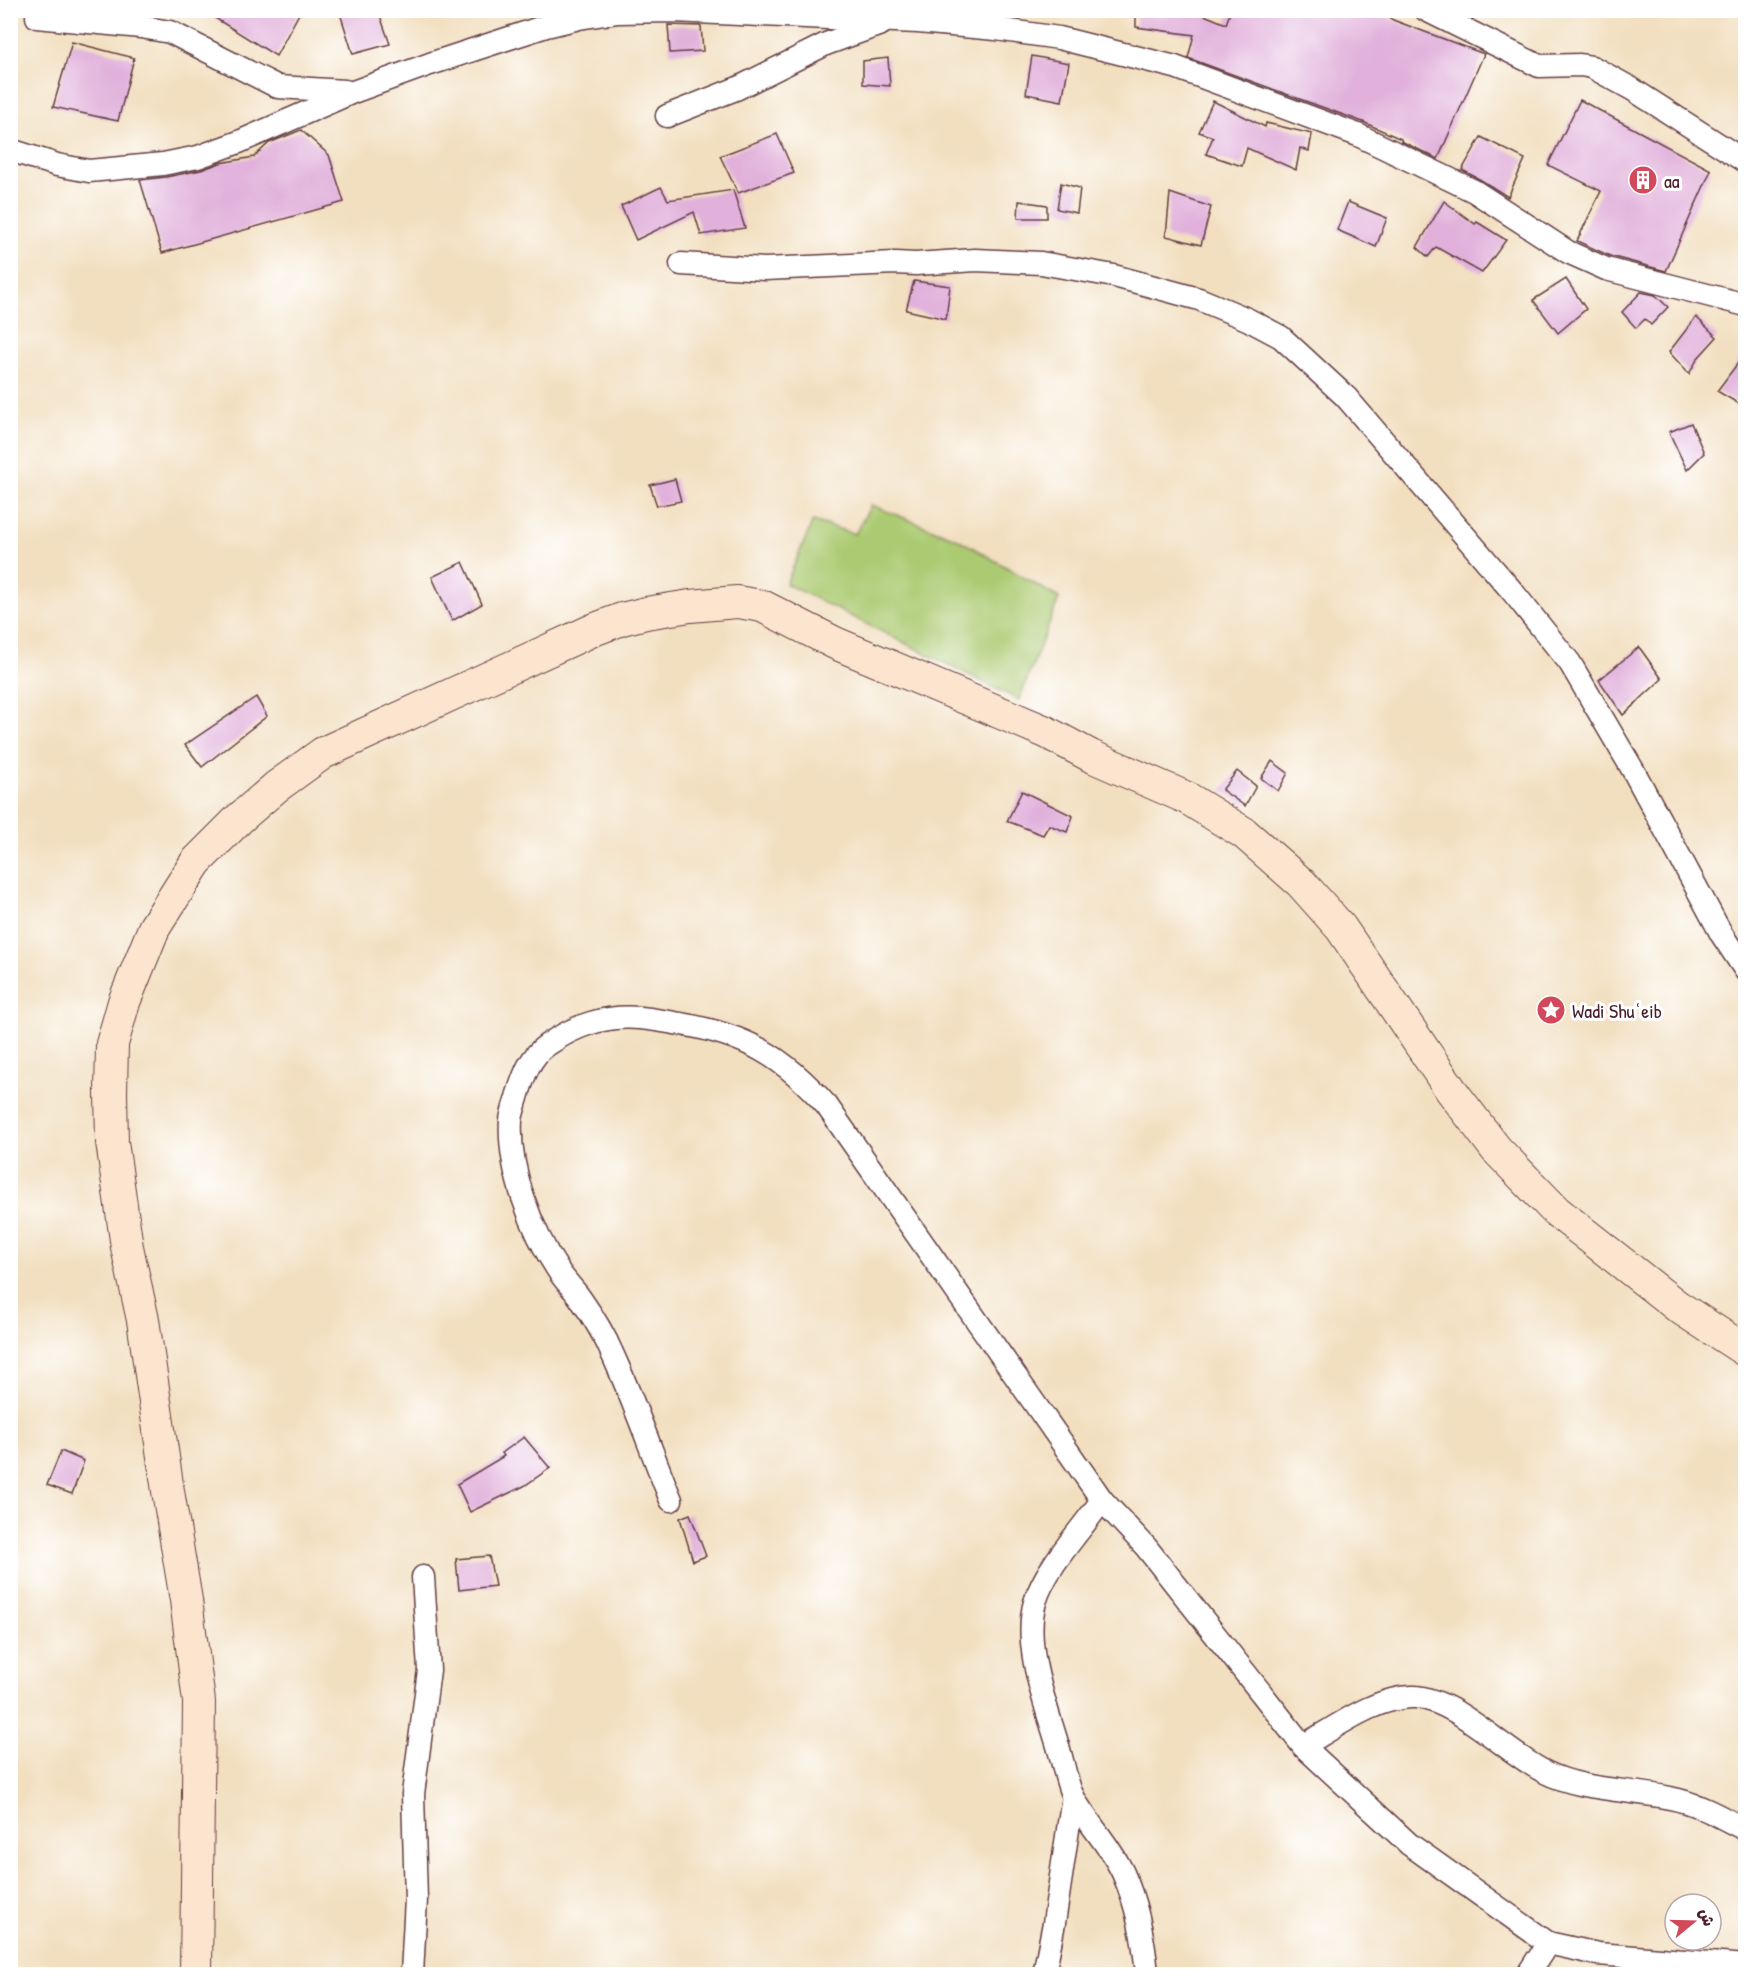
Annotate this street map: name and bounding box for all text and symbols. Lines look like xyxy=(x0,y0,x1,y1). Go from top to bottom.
building icon: aa xyxy=(1627,164,1659,196)
place label: aa xyxy=(1664,167,1680,194)
place icon: Wadi Shuʿeib xyxy=(1535,994,1567,1026)
place label: Wadi Shuʿeib xyxy=(1572,997,1662,1024)
north arrow xyxy=(1663,1892,1723,1952)
text: ش xyxy=(1694,1905,1720,1929)

